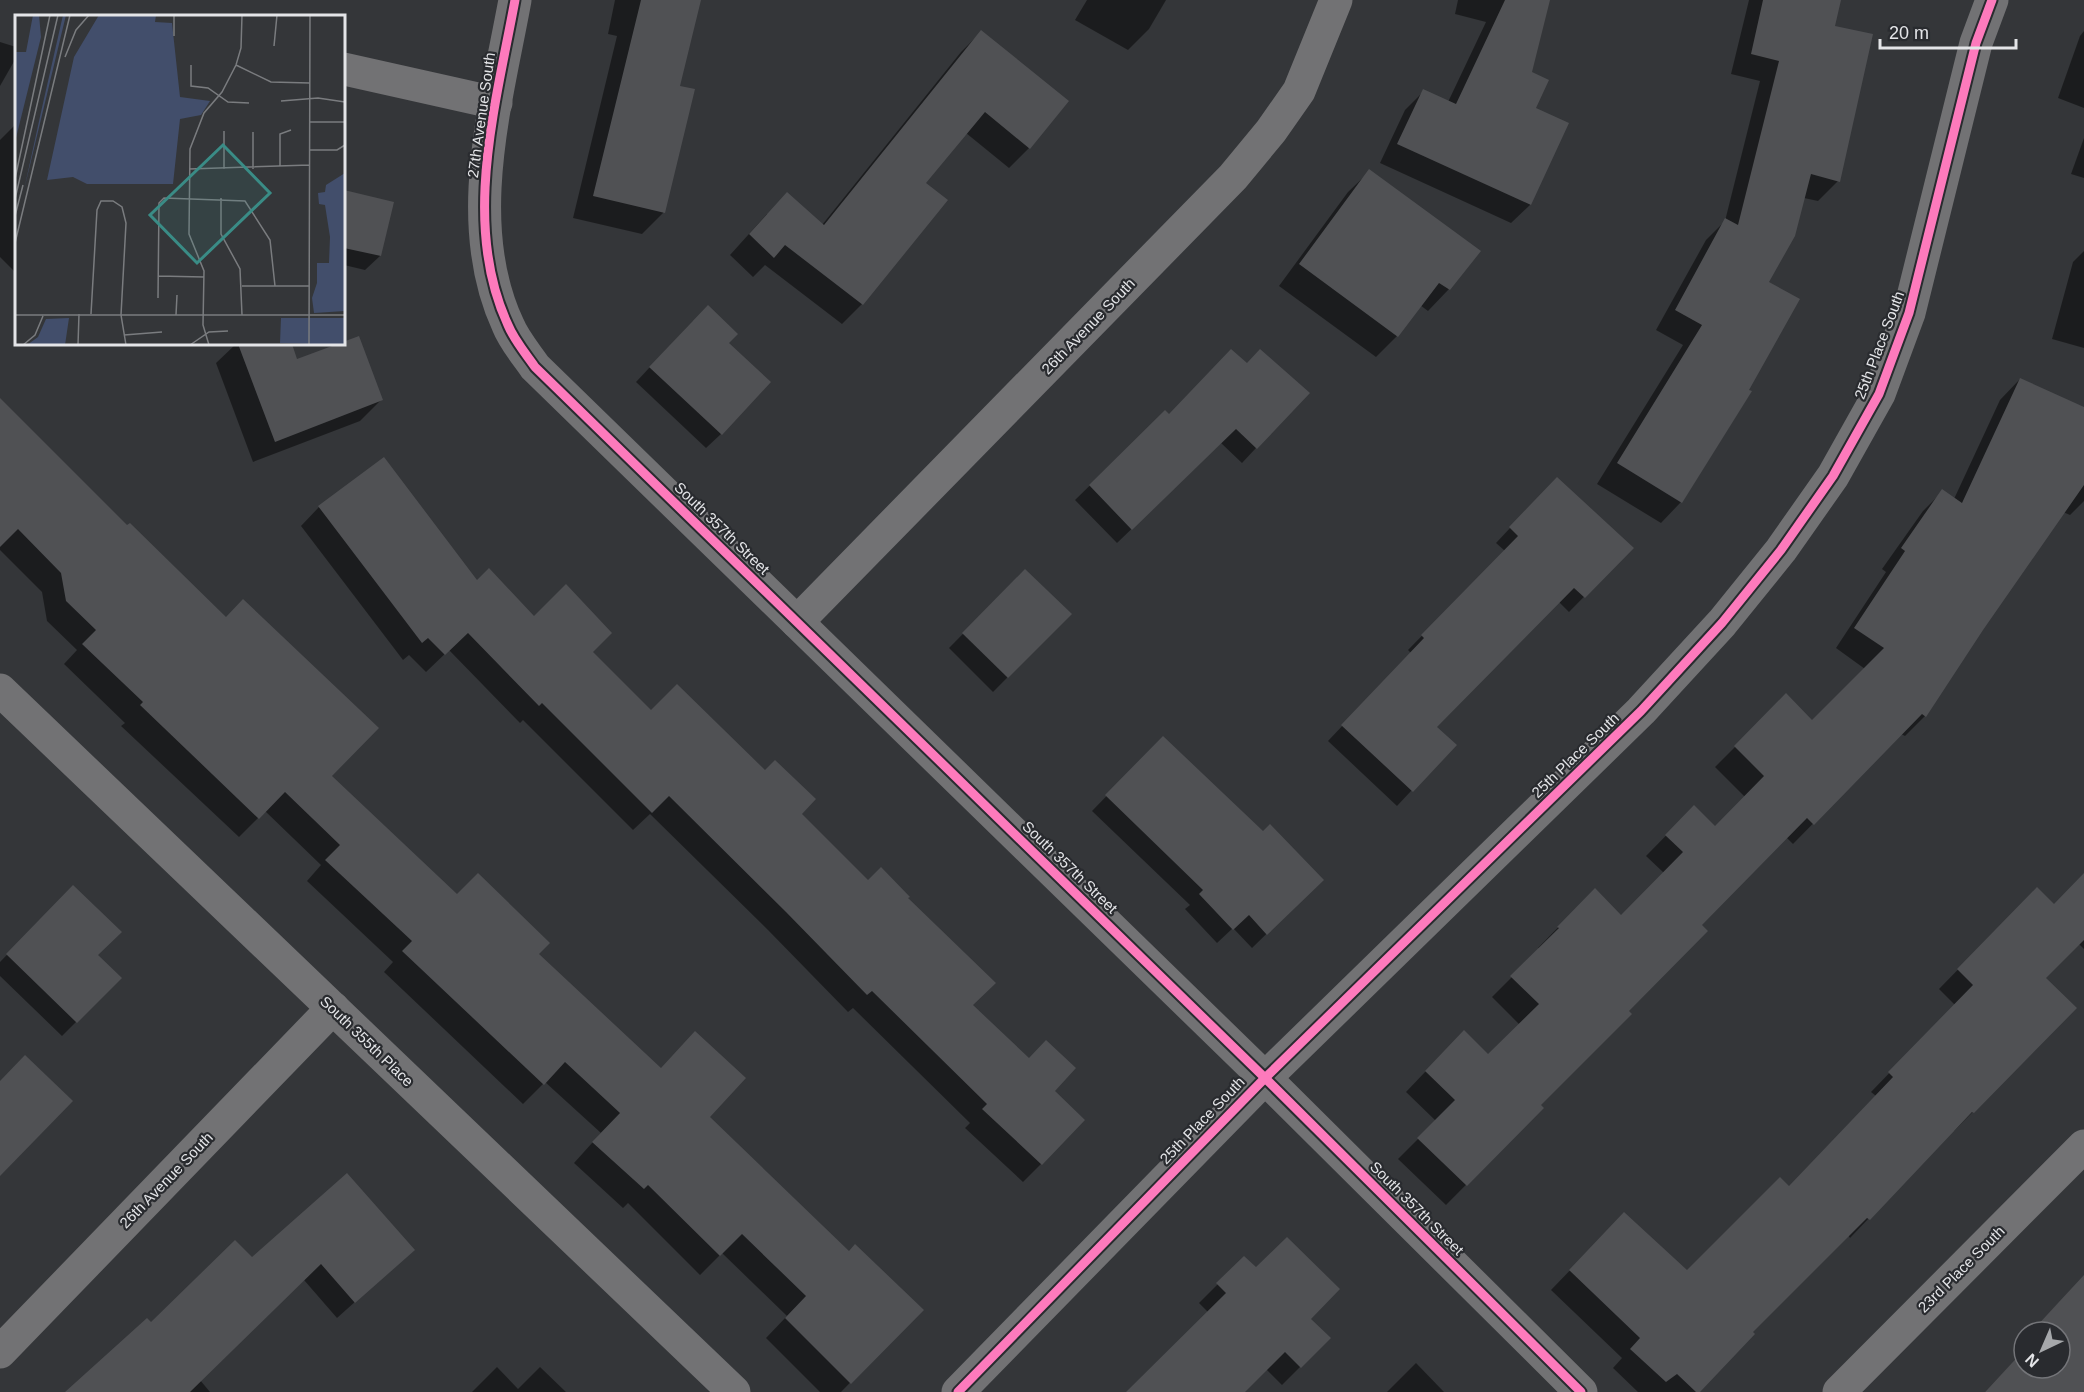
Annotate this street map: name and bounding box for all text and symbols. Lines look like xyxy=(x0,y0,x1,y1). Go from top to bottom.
scale bar xyxy=(1880,12,2016,50)
inset map xyxy=(15,15,345,345)
text: 20 m xyxy=(1889,23,1929,43)
street label: 27th Avenue South xyxy=(464,51,498,179)
street label: 26th Avenue South xyxy=(1038,275,1138,377)
street label: 25th Place South xyxy=(1851,289,1907,401)
street label: South 357th Street xyxy=(671,478,773,578)
street label: 25th Place South xyxy=(1528,709,1622,801)
street label: South 357th Street xyxy=(1019,817,1121,917)
street label: South 355th Place xyxy=(317,992,417,1090)
street label: 25th Place South xyxy=(1156,1073,1248,1167)
street label: 26th Avenue South xyxy=(116,1129,216,1231)
street label: South 357th Street xyxy=(1367,1158,1468,1259)
street label: 23rd Place South xyxy=(1914,1222,2008,1316)
north arrow xyxy=(2012,1320,2072,1380)
text: N xyxy=(2022,1350,2042,1371)

